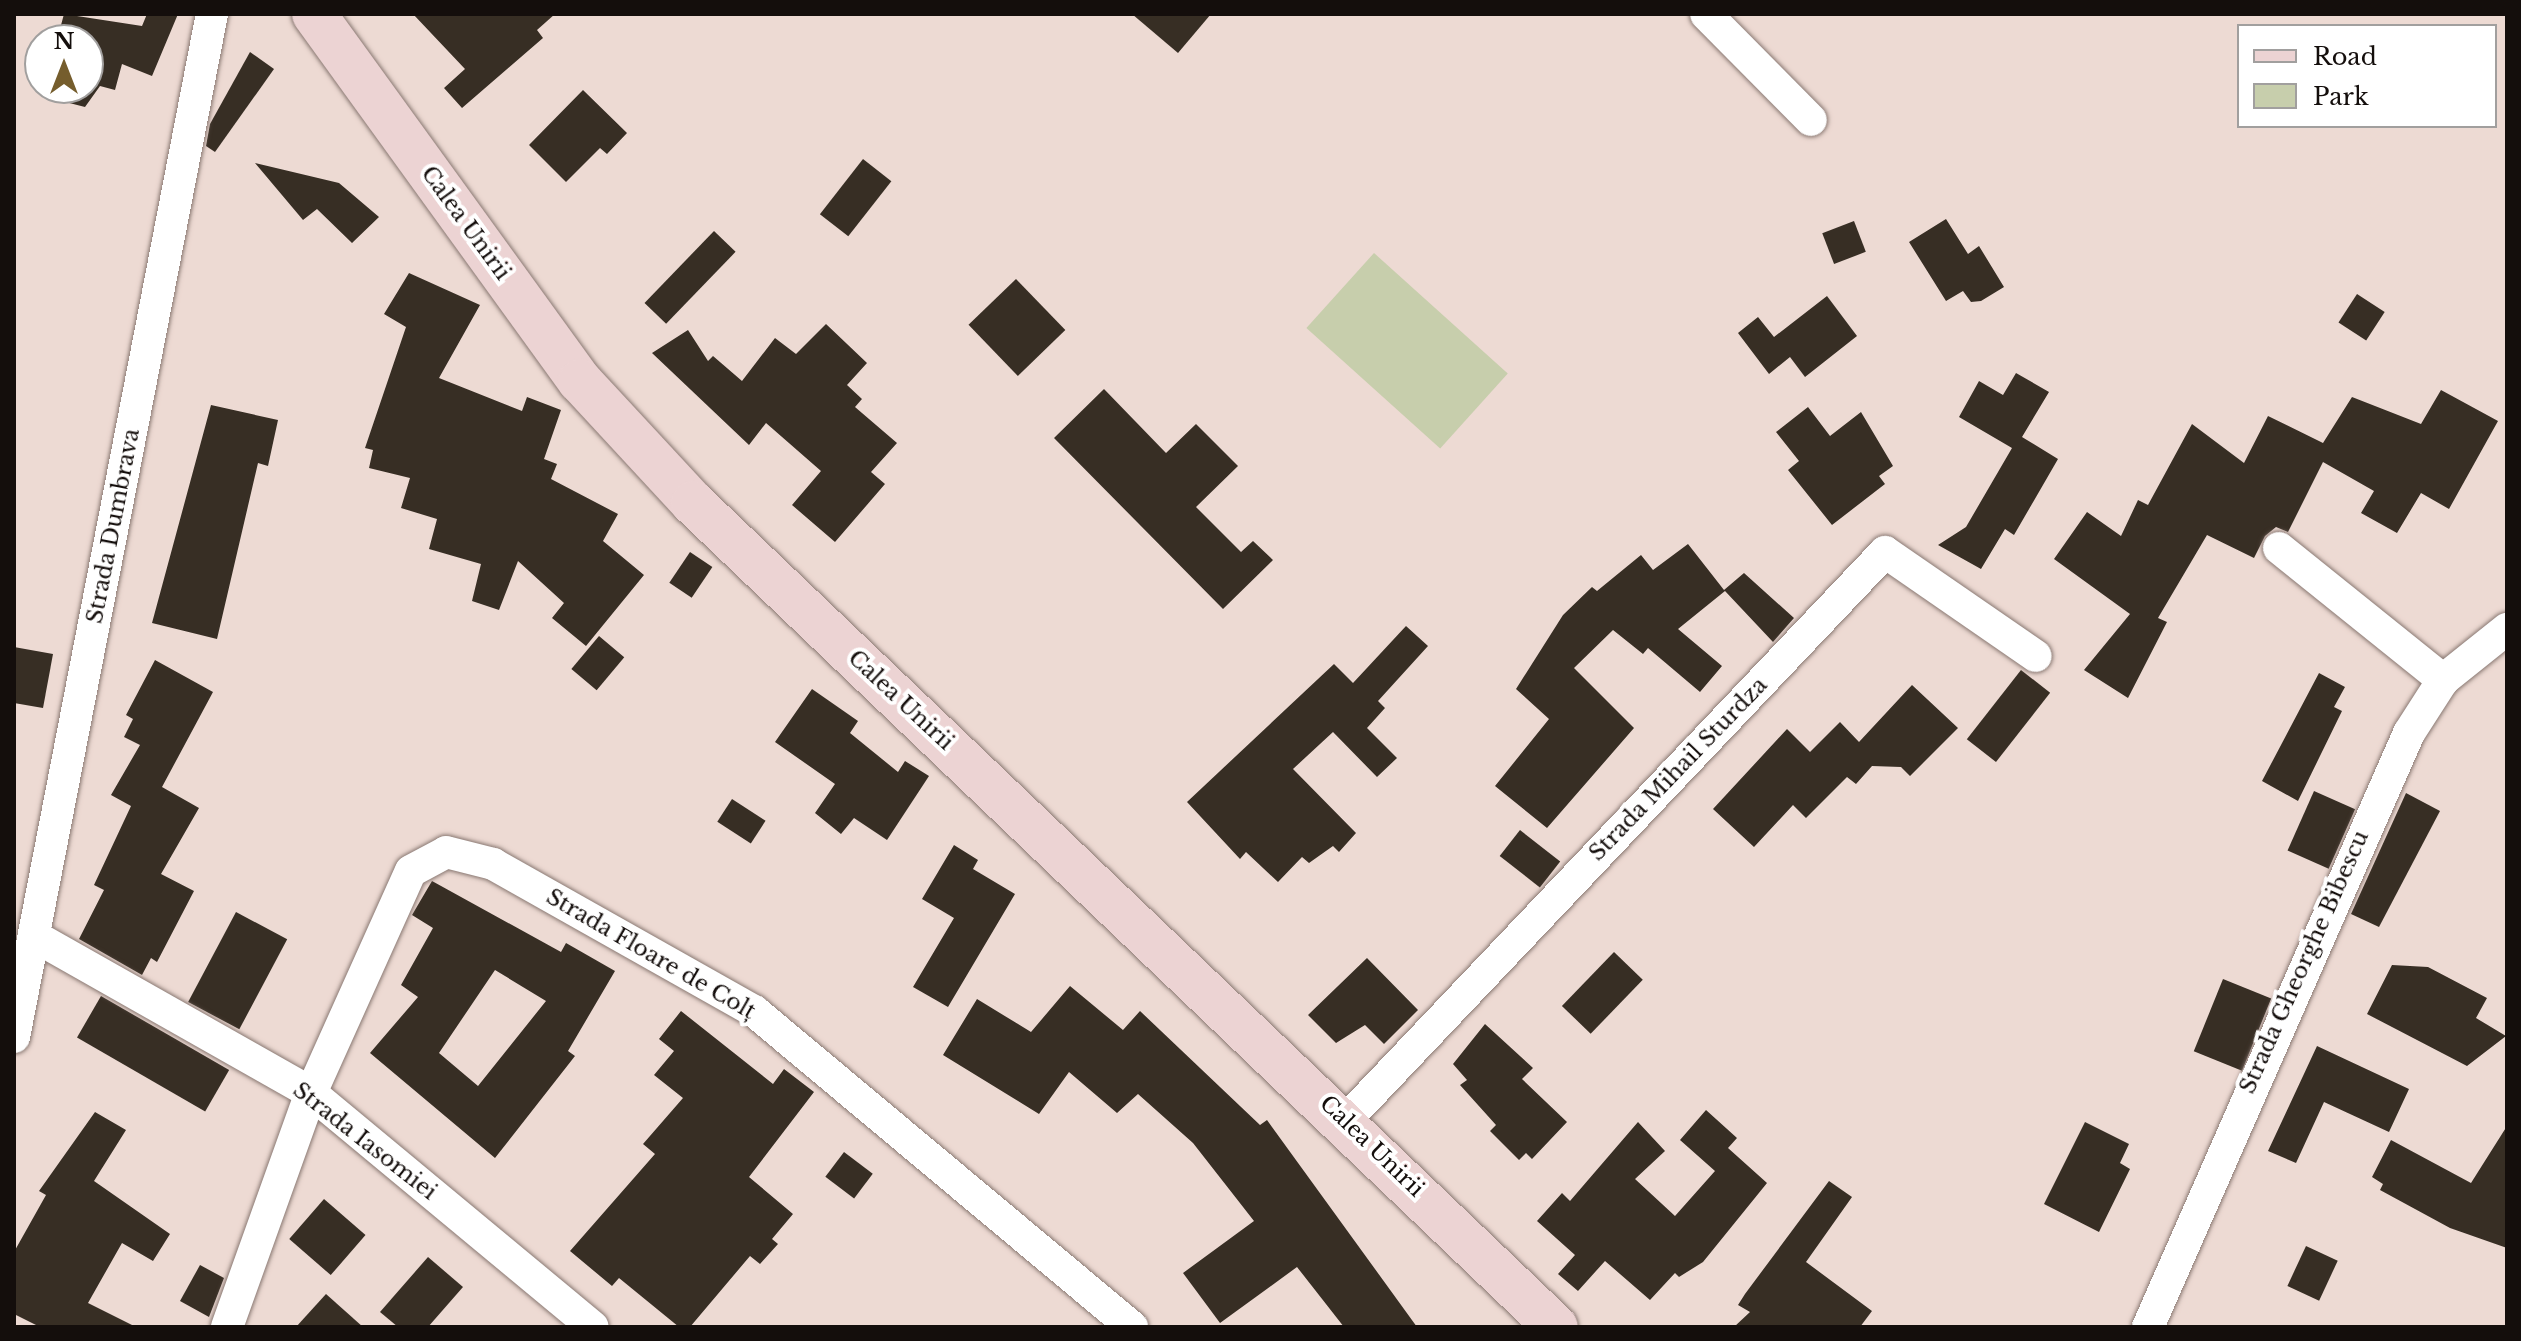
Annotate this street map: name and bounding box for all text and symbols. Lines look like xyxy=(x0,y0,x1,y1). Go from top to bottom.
north arrow xyxy=(24,24,104,104)
legend xyxy=(2237,24,2497,128)
text: N xyxy=(54,28,74,55)
text: Road xyxy=(2313,42,2377,71)
text: Park xyxy=(2313,82,2369,111)
street label: Calea Unirii xyxy=(416,161,516,285)
street label: Strada Dumbrava xyxy=(81,426,145,626)
street label: Calea Unirii xyxy=(843,644,959,756)
street label: Strada Mihail Sturdza xyxy=(1583,672,1773,866)
street label: Strada Gheorghe Bibescu xyxy=(2234,826,2374,1098)
street label: Strada Floare de Colț xyxy=(542,883,760,1025)
street label: Strada Iasomiei xyxy=(288,1077,442,1205)
street label: Calea Unirii xyxy=(1314,1090,1430,1202)

